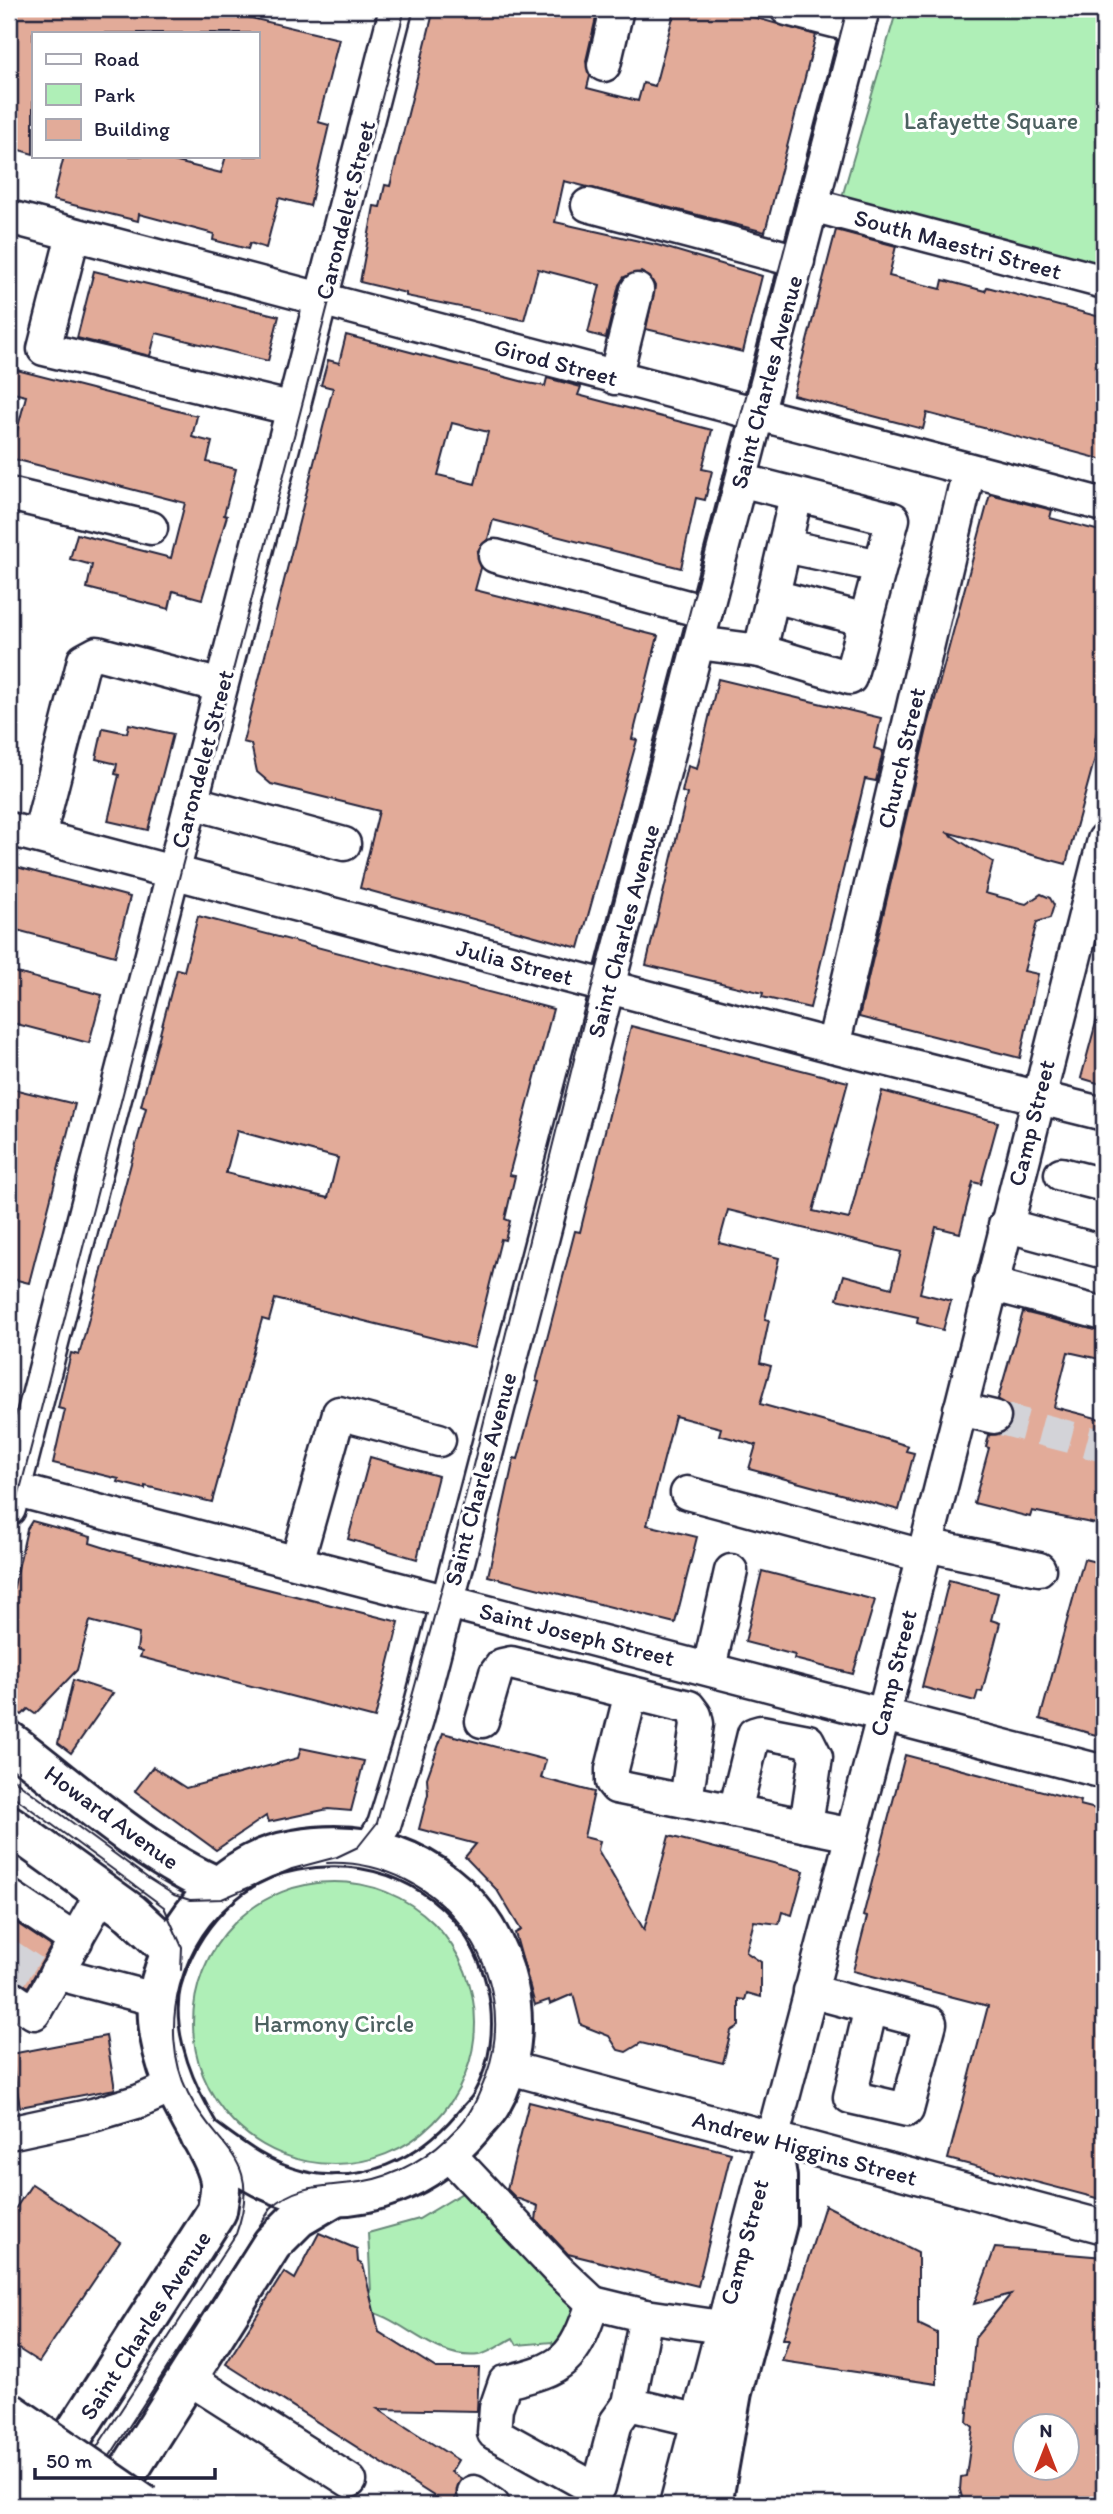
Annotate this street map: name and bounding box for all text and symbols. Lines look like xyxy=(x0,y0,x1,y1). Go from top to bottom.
legend xyxy=(32,32,259,158)
text: Road xyxy=(94,46,140,71)
text: Park xyxy=(94,82,136,107)
park label: Lafayette Square xyxy=(904,106,1078,135)
text: Building xyxy=(94,116,170,141)
street label: Carondelet Street xyxy=(309,117,381,303)
street label: South Maestri Street xyxy=(851,202,1065,286)
street label: Saint Charles Avenue xyxy=(724,272,808,492)
street label: Girod Street xyxy=(491,332,621,392)
street label: Carondelet Street xyxy=(164,667,240,851)
street label: Church Street xyxy=(871,685,931,831)
street label: Saint Charles Avenue xyxy=(581,821,665,1041)
street label: Julia Street xyxy=(454,933,576,991)
street label: Camp Street xyxy=(1001,1057,1061,1189)
street label: Saint Charles Avenue xyxy=(438,1369,522,1589)
street label: Saint Joseph Street xyxy=(477,1596,677,1672)
street label: Camp Street xyxy=(863,1607,923,1739)
street label: Howard Avenue xyxy=(39,1758,185,1876)
park label: Harmony Circle xyxy=(254,2009,414,2038)
street label: Andrew Higgins Street xyxy=(690,2104,920,2192)
street label: Camp Street xyxy=(713,2176,775,2308)
street label: Saint Charles Avenue xyxy=(73,2225,217,2425)
north arrow xyxy=(1012,2412,1082,2482)
text: N xyxy=(1040,2419,1052,2442)
scale bar xyxy=(35,2437,215,2481)
text: 50 m xyxy=(46,2448,93,2473)

